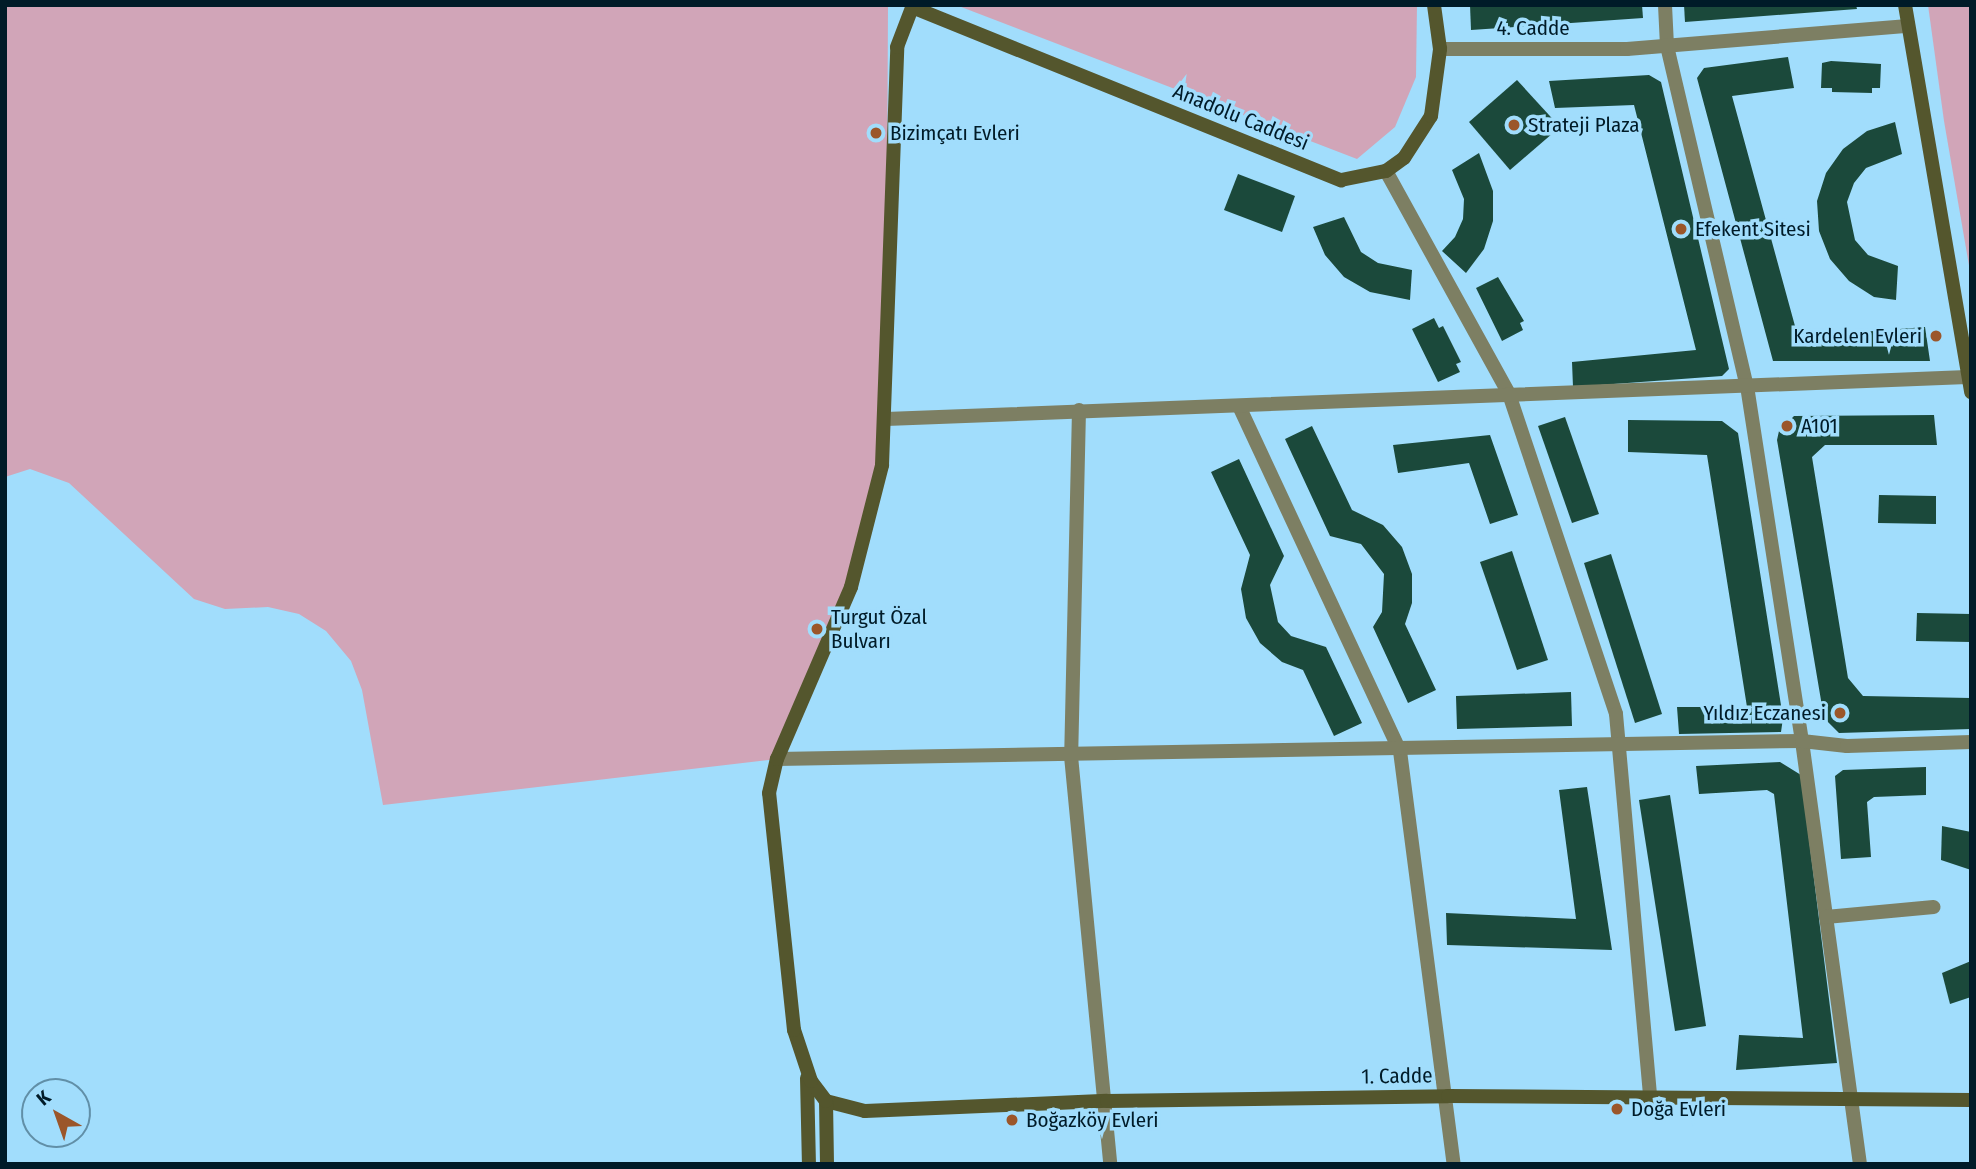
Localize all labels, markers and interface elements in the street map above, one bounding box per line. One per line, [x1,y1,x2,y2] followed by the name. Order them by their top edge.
[1496,15,1570,41] street label: 4. Cadde
[1169,78,1313,156] street label: Anadolu Caddesi
[1528,112,1640,138] place label: Strateji Plaza
[1506,117,1522,133] marker: Strateji Plaza
[890,120,1020,146] place label: Bizimçatı Evleri
[868,125,884,141] marker: Bizimçatı Evleri
[1695,216,1811,242] place label: Efekent Sitesi
[1673,221,1689,237] marker: Efekent Sitesi
[1793,323,1922,349] place label: Kardelen Evleri
[1928,328,1944,344] marker: Kardelen Evleri
[1801,413,1838,439] place label: A101
[1779,418,1795,434] marker: A101
[831,604,927,654] place label: Turgut Özal Bulvarı
[809,621,825,637] marker: Turgut Özal Bulvarı
[1704,700,1826,726] place label: Yıldız Eczanesi
[1832,705,1848,721] marker: Yıldız Eczanesi
[1361,1063,1433,1089] street label: 1. Cadde
[21,1078,91,1148] north arrow
[32,1086,55,1110] text: K
[1631,1096,1726,1122] place label: Doğa Evleri
[1609,1101,1625,1117] marker: Doğa Evleri
[1026,1107,1159,1133] place label: Boğazköy Evleri
[1004,1112,1020,1128] marker: Boğazköy Evleri

